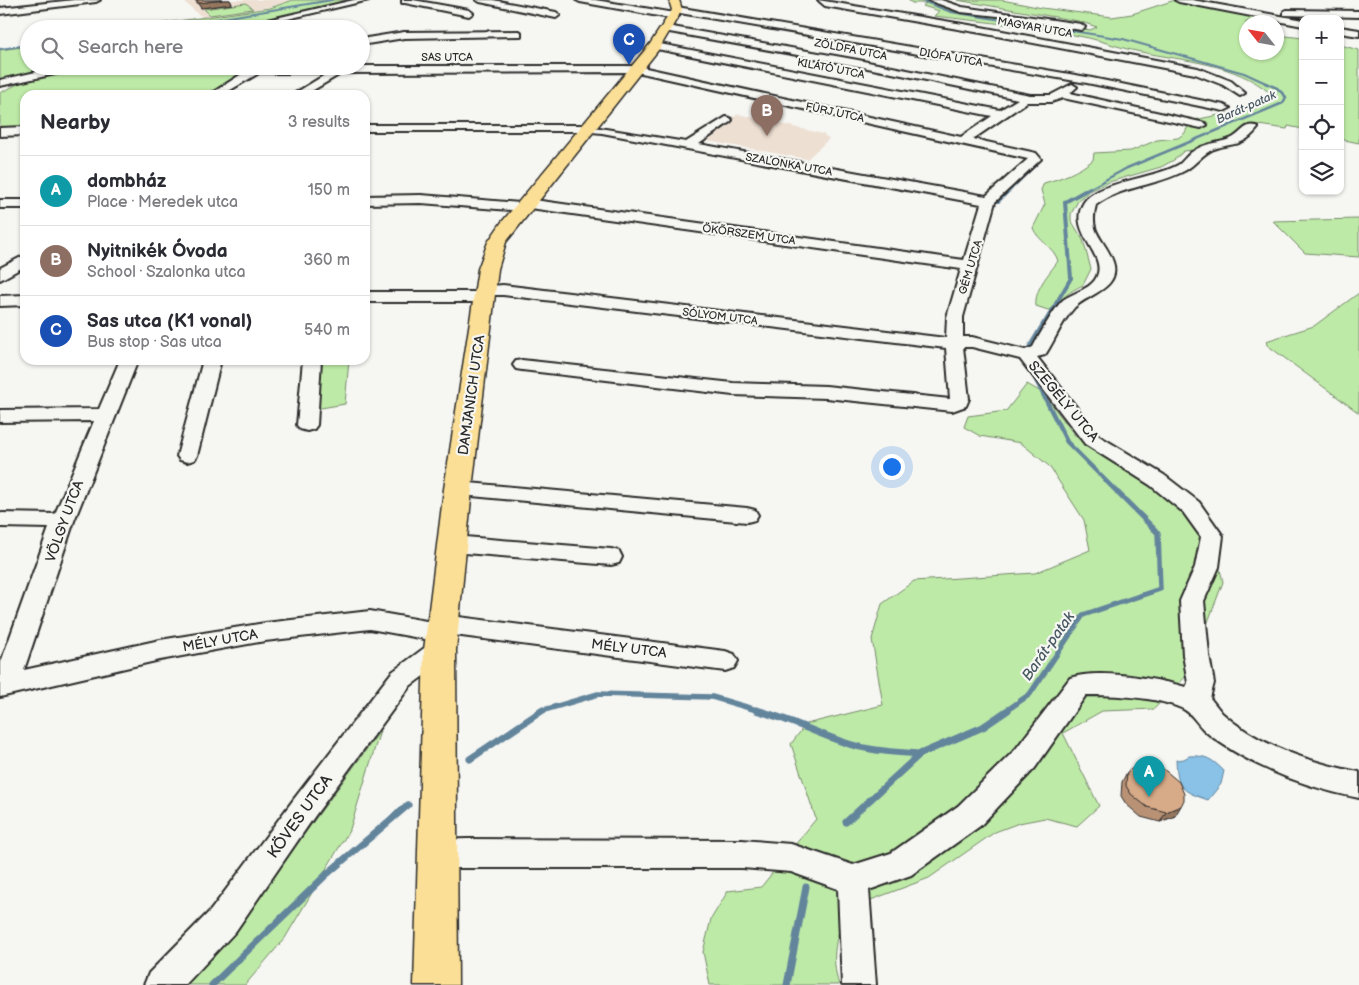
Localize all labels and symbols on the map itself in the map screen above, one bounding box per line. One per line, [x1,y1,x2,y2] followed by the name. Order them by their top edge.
[997,15,1074,41] street label: MAGYAR UTCA
[1239,15,1284,60] north arrow
[613,24,645,65] pin: C
[813,35,889,63] street label: ZÖLDFA UTCA
[918,45,984,70] street label: DIÓFA UTCA
[421,51,473,64] street label: SAS UTCA
[796,55,866,81] street label: KILÁTÓ UTCA
[1214,87,1279,127] water label: Barát-patak
[751,95,783,136] pin: B
[804,99,866,125] street label: FÜRJ UTCA
[744,150,834,179] street label: SZALONKA UTCA
[701,221,797,248] street label: ÖKÖRSZEM UTCA
[955,238,985,296] street label: GÉM UTCA
[682,304,759,328] street label: SÓLYOM UTCA
[455,334,488,456] street label: DAMJANICH UTCA
[1025,357,1103,446] street label: SZEGÉLY UTCA
[879,454,905,480] your location
[41,477,87,564] street label: VÖLGY UTCA
[1018,608,1079,684] water label: Barát-patak
[181,624,259,655] street label: MÉLY UTCA
[590,634,668,662] street label: MÉLY UTCA
[1133,756,1165,797] pin: A
[262,770,337,862] street label: KÖVES UTCA

